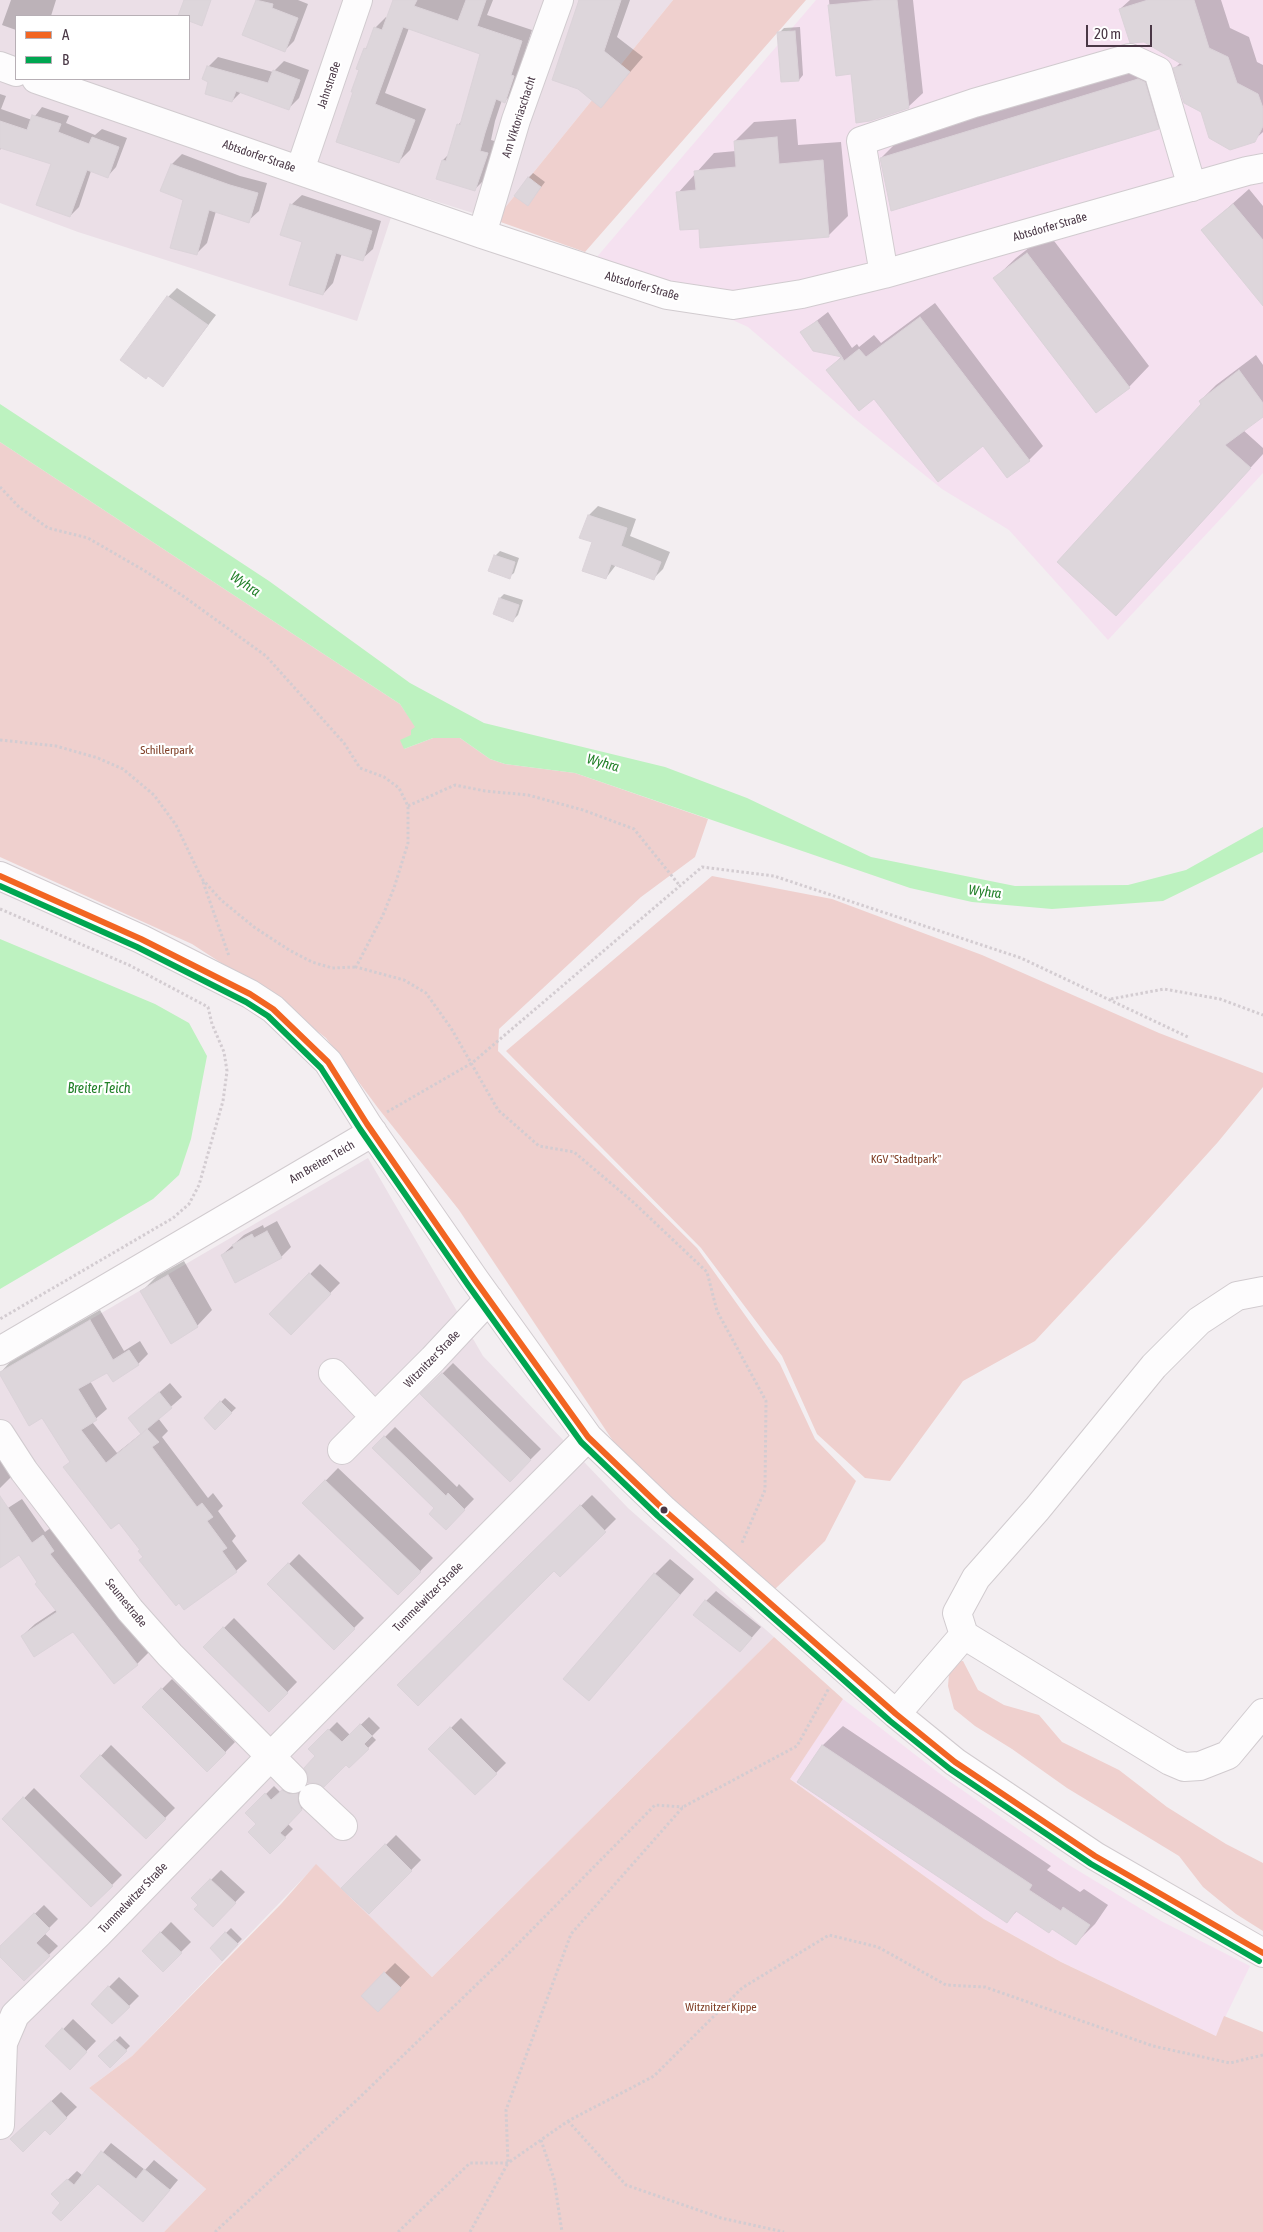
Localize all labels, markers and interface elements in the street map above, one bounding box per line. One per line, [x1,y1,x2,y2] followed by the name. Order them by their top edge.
[15,15,190,80] legend
[1088,15,1154,47] scale bar
[1094,25,1121,42] text: 20 m
[62,26,69,43] text: A
[62,51,69,68] text: B
[314,60,344,110] street label: Jahnstraße
[499,74,539,160] street label: Am Viktoriaschacht
[221,137,297,175] street label: Abtsdorfer Straße
[1011,210,1089,244] street label: Abtsdorfer Straße
[603,269,681,303] street label: Abtsdorfer Straße
[227,568,263,600] water label: Wyhra
[140,743,194,757] park label: Schillerpark
[585,750,621,776] water label: Wyhra
[968,882,1002,902] water label: Wyhra
[67,1081,131,1097] water label: Breiter Teich
[287,1138,357,1186] street label: Am Breiten Teich
[871,1152,941,1166] park label: KGV "Stadtpark"
[401,1327,463,1391] street label: Witznitzer Straße
[659,1505,669,1515] unlabelled marker
[390,1559,466,1635] street label: Tummelwitzer Straße
[102,1576,150,1630] street label: Seumestraße
[96,1860,170,1936] street label: Tummelwitzer Straße
[685,2000,757,2014] park label: Witznitzer Kippe

